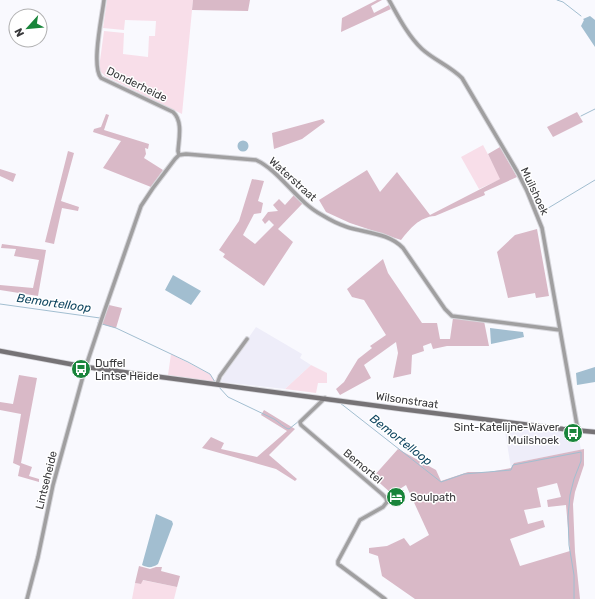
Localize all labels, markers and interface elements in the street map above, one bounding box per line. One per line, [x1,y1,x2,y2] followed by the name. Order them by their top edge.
[8,8,48,48] north arrow
[12,26,27,39] text: N
[104,64,169,105] street label: Donderheide
[266,155,320,205] street label: Waterstraat
[518,165,551,217] street label: Muilshoek
[16,291,92,315] water label: Bemortelloop
[95,357,159,383] place label: Duffel Lintse Heide
[70,358,92,380] bus stop icon: Duffel Lintse Heide
[375,390,440,411] street label: Wilsonstraat
[367,411,435,469] water label: Bemortelloop
[454,421,560,447] place label: Sint-Katelijne-Waver Muilshoek
[562,422,584,444] bus stop icon: Sint-Katelijne-Waver Muilshoek
[341,446,385,486] street label: Bemortel
[33,450,60,511] street label: Lintseheide
[385,486,407,508] hotel icon: Soulpath
[410,491,456,504] place label: Soulpath

